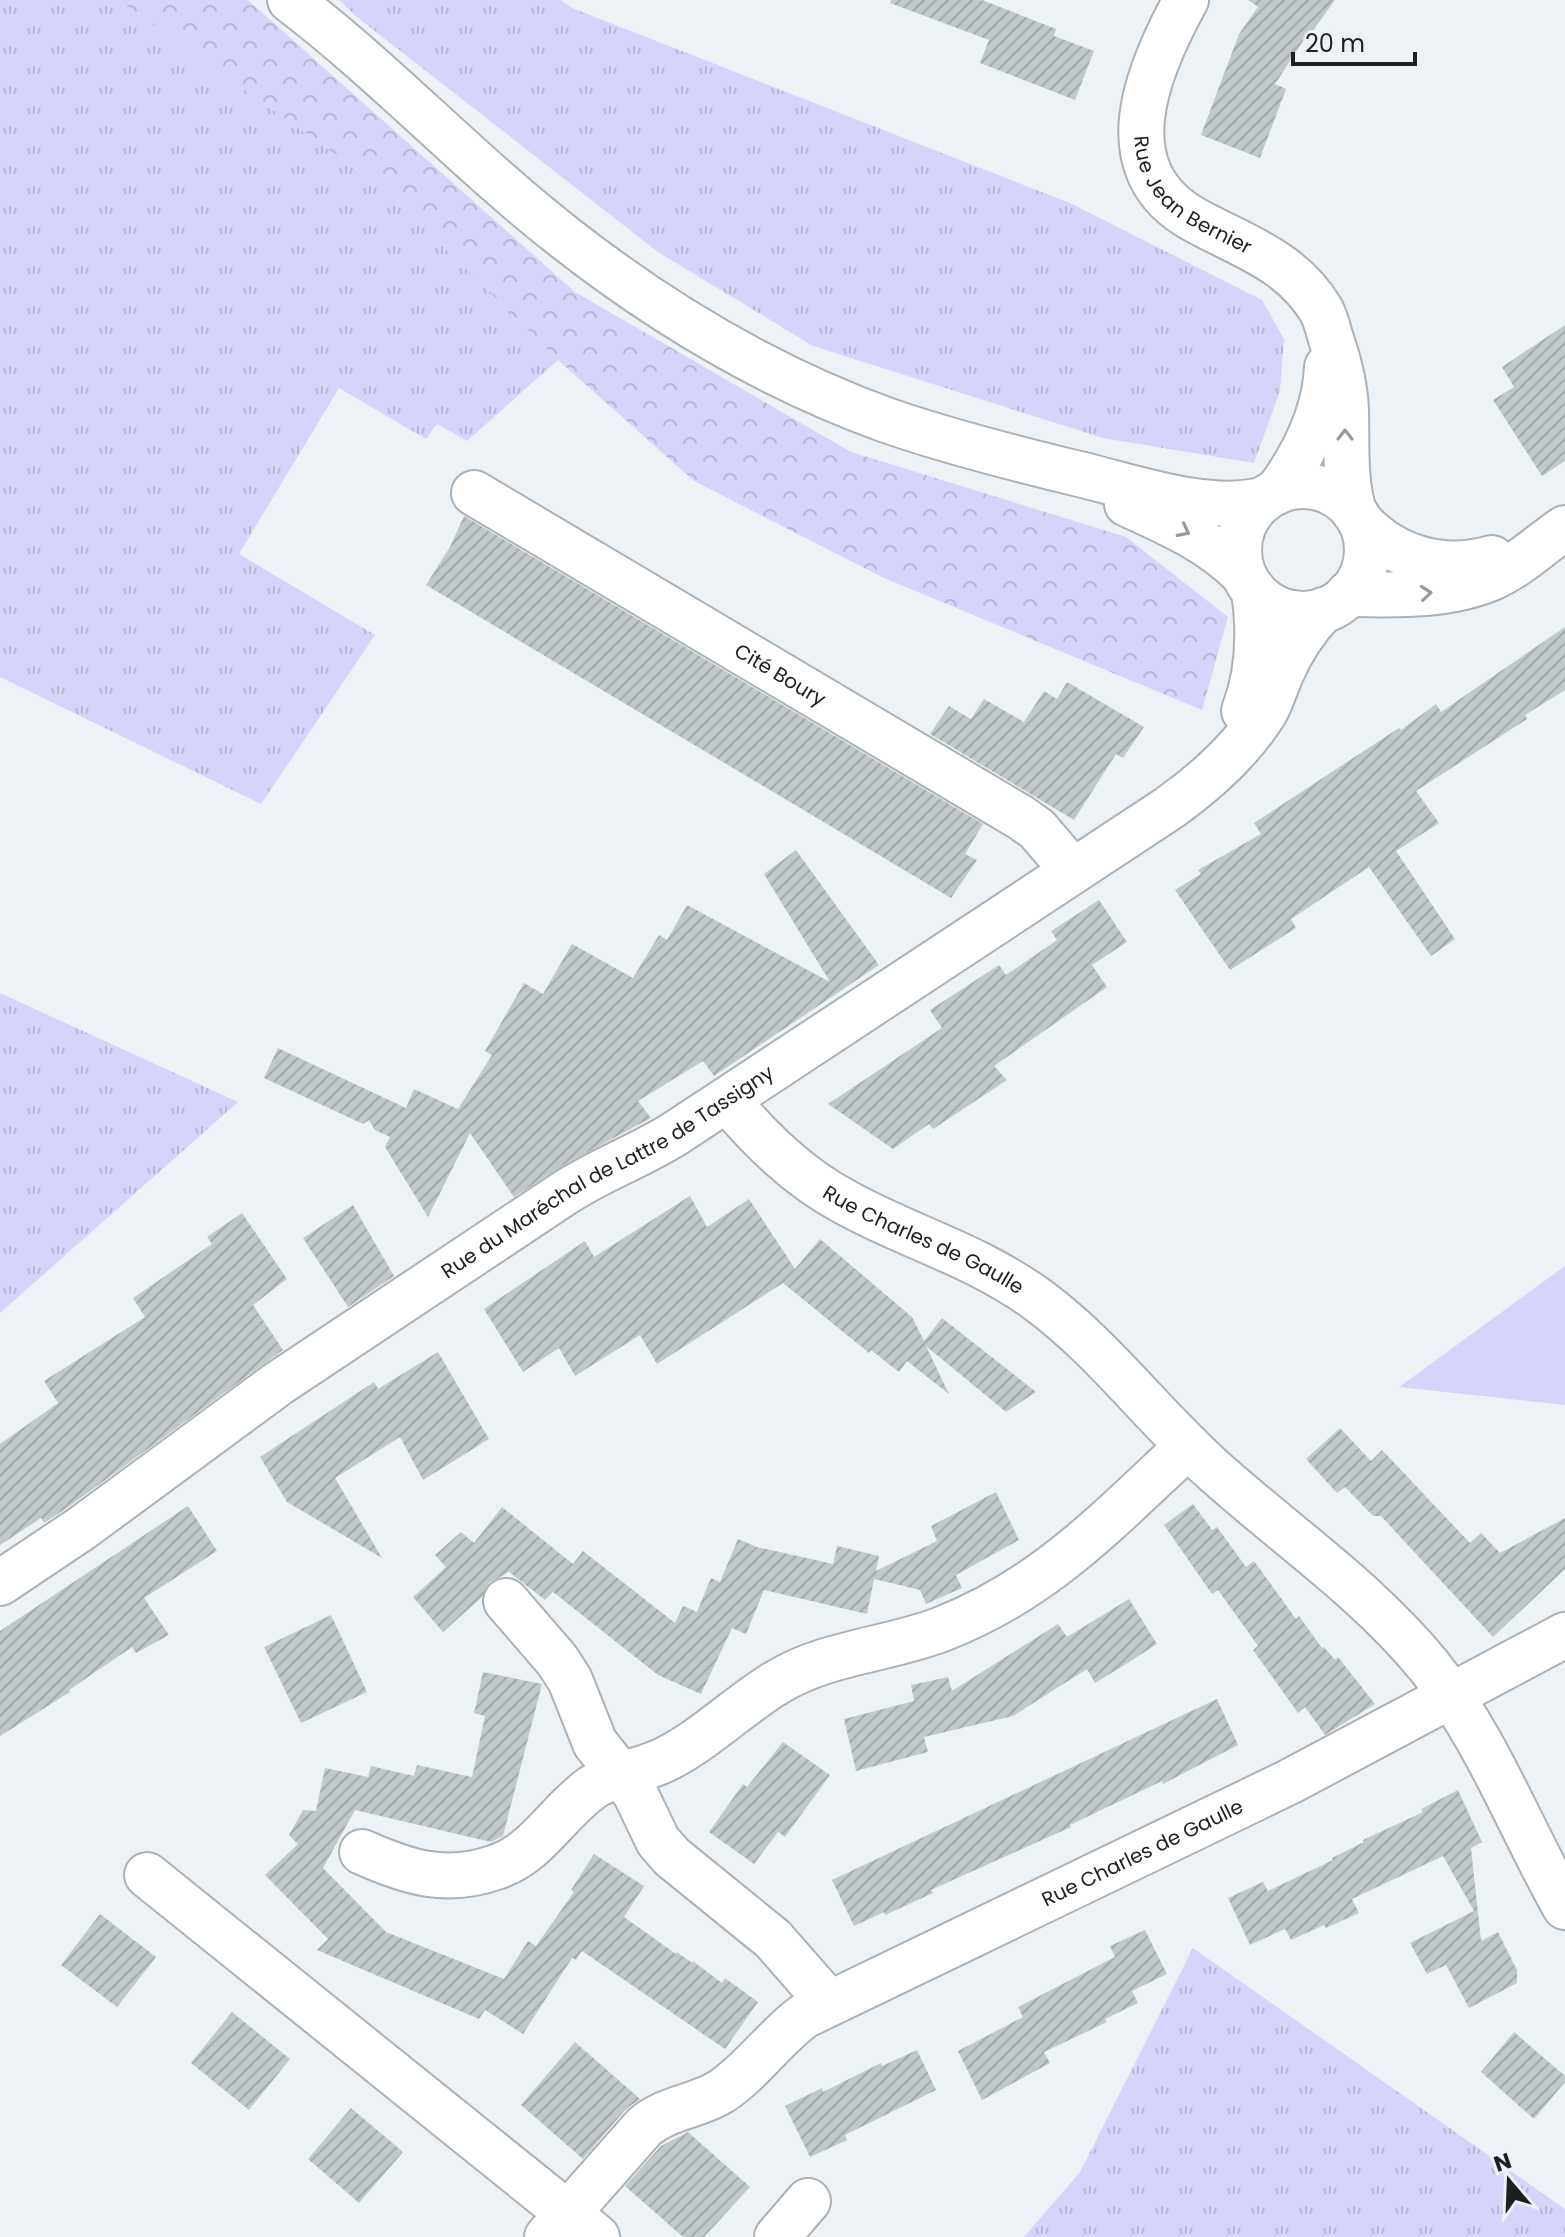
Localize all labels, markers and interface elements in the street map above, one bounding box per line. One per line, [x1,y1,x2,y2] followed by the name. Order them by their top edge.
[1293,16,1415,66] scale bar
[1305,27,1365,60] text: 20 m
[1127,135,1257,261] street label: Rue Jean Bernier
[1337,428,1354,441] one-way arrow
[1176,521,1191,537] one-way arrow
[1420,584,1433,601] one-way arrow
[729,637,831,713] street label: Cité Boury
[436,1059,779,1285] street label: Rue du Maréchal de Lattre de Tassigny
[818,1178,1029,1301] street label: Rue Charles de Gaulle
[1037,1792,1248,1913] street label: Rue Charles de Gaulle
[1469,2141,1549,2221] north arrow
[1490,2145,1516,2180] text: N

